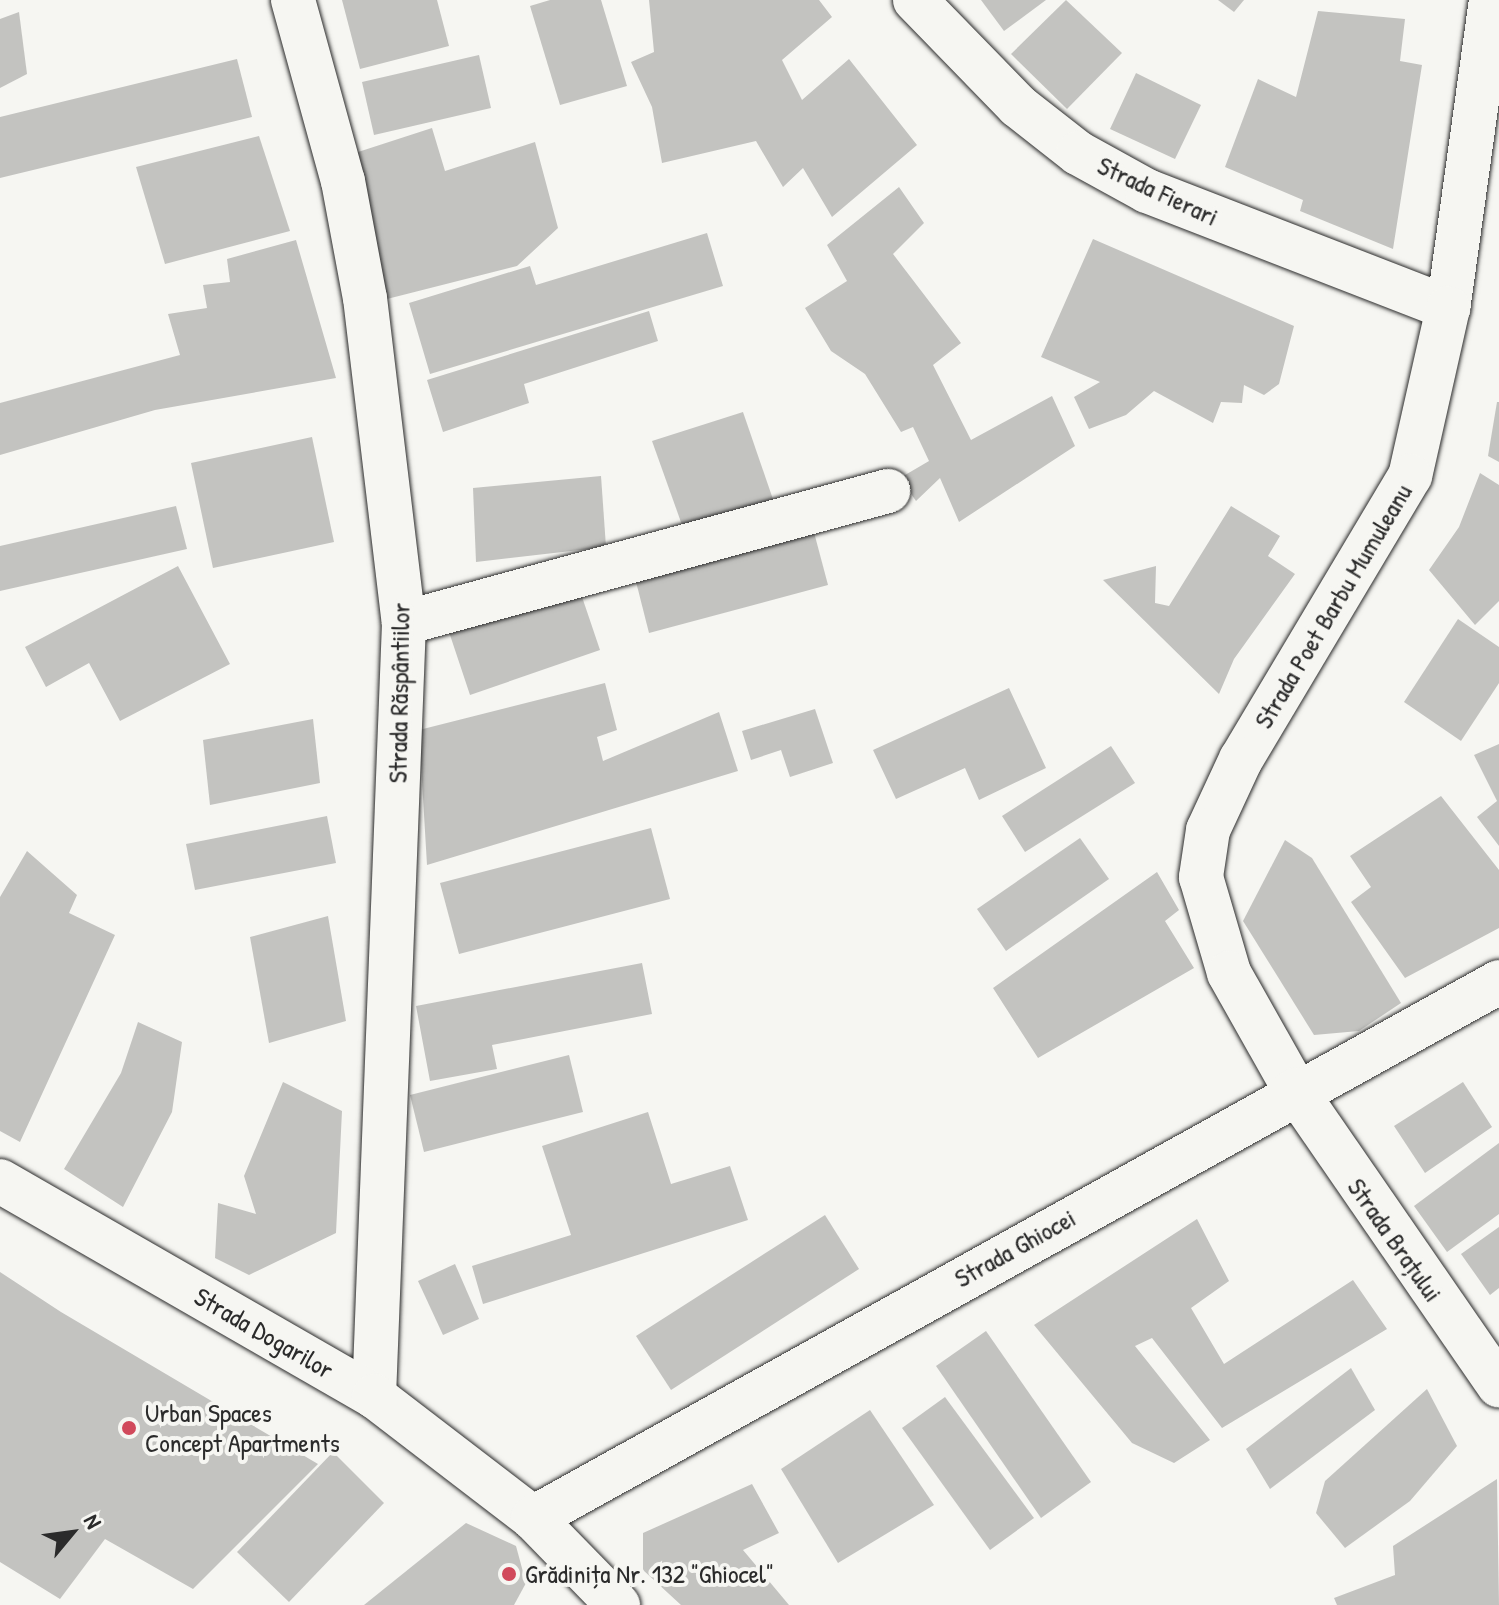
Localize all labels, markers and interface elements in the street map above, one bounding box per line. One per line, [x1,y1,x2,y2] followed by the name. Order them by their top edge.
[1093,150,1223,232] street label: Strada Fierari
[1248,478,1418,734] street label: Strada Poet Barbu Mumuleanu
[382,603,416,783] street label: Strada Răspântiilor
[1341,1172,1449,1308] street label: Strada Brațului
[949,1202,1081,1294] street label: Strada Ghiocei
[189,1281,339,1385] street label: Strada Dogarilor
[145,1397,340,1458] place label: Urban Spaces Concept Apartments
[120,1419,138,1437] marker: Urban Spaces Concept Apartments
[32,1493,112,1573] north arrow
[77,1509,109,1534] text: N
[525,1558,774,1590] place label: Grădinița Nr. 132 "Ghiocel"
[500,1565,518,1583] marker: Grădinița Nr. 132 "Ghiocel"

